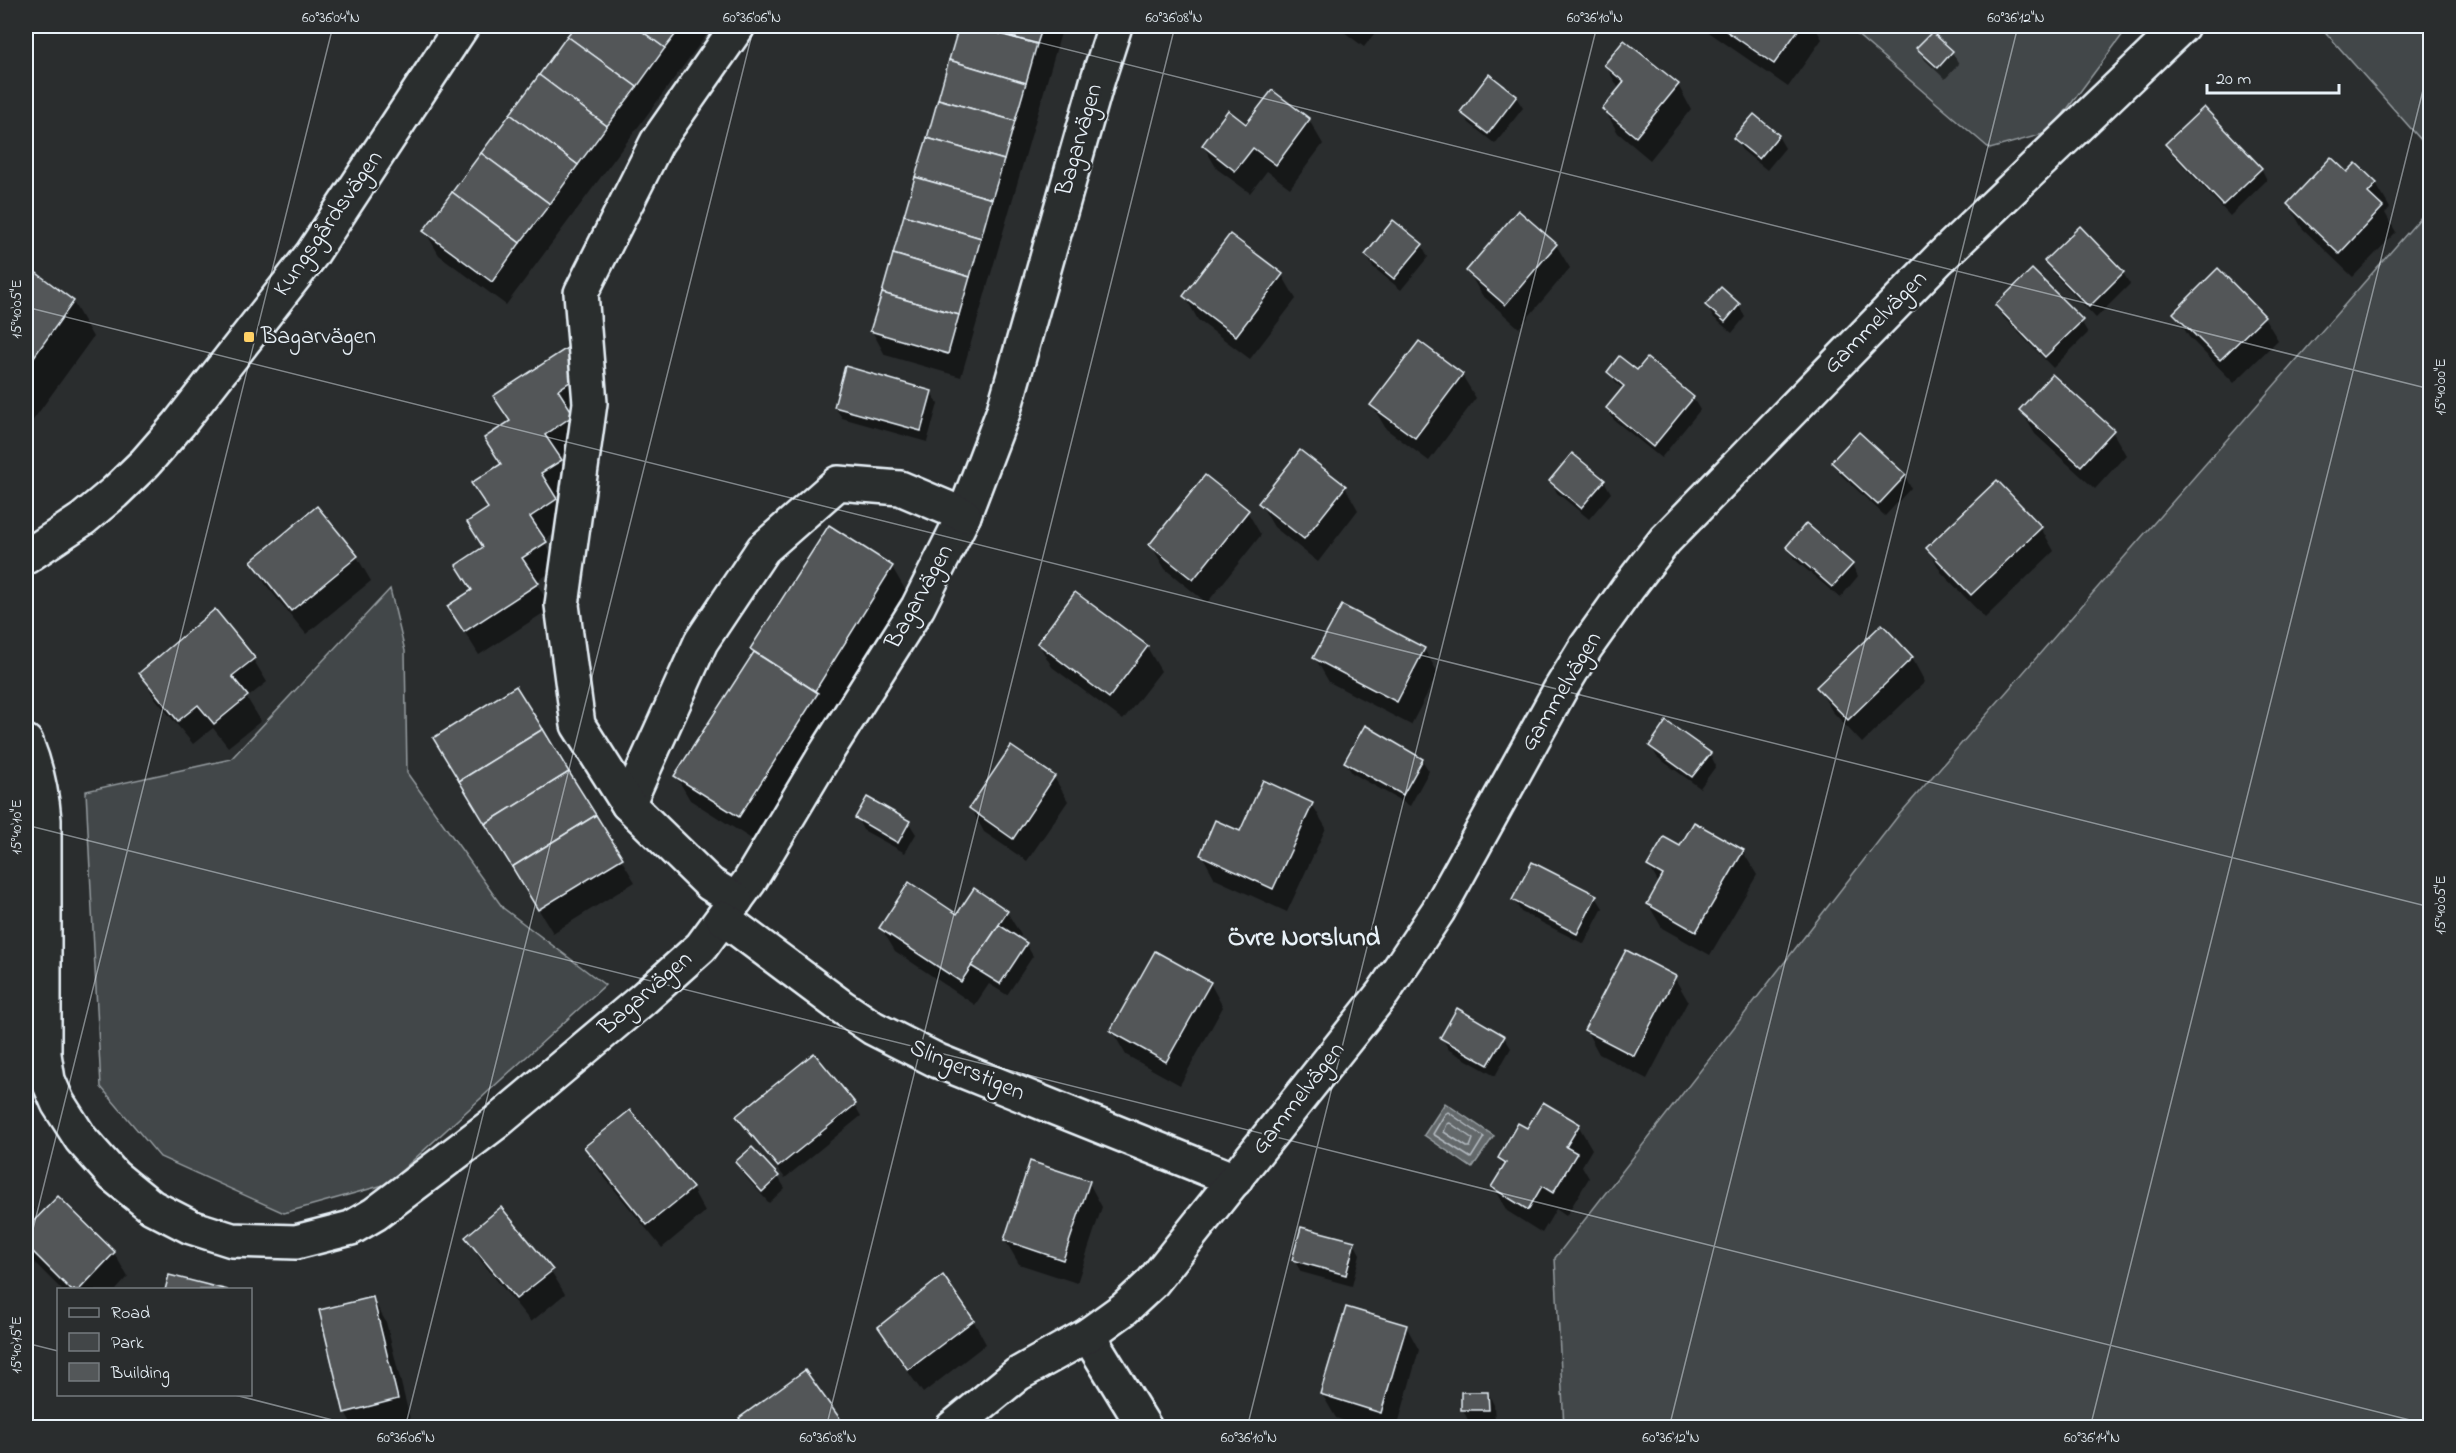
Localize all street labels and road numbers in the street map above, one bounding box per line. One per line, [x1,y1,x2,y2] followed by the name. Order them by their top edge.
[1047,80,1113,201] street label: Bagarvägen
[265,144,393,304] street label: Kungsgårdsvägen
[1816,263,1936,383] street label: Gammelvägen
[876,538,963,657] street label: Bagarvägen
[1512,625,1612,759] street label: Gammelvägen
[590,943,701,1046] street label: Bagarvägen
[904,1031,1030,1111] street label: Slingerstigen
[1244,1035,1354,1163] street label: Gammelvägen

